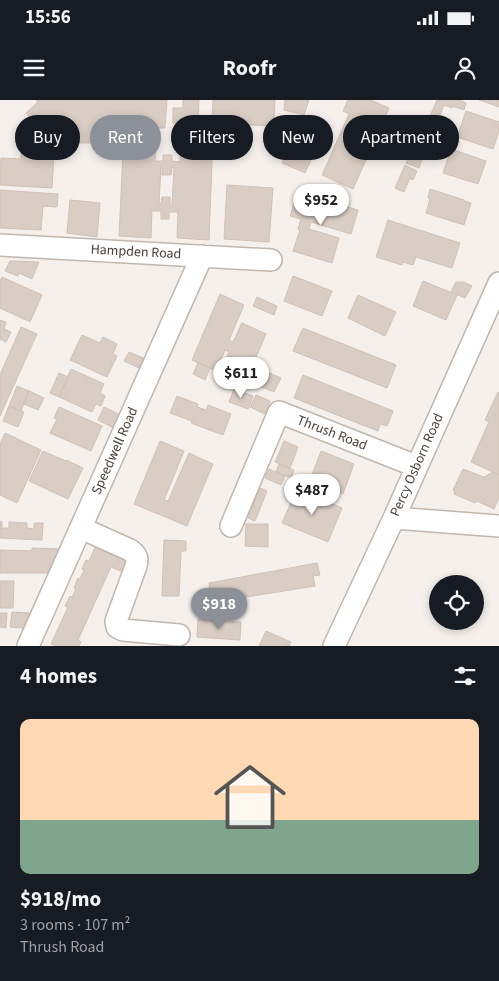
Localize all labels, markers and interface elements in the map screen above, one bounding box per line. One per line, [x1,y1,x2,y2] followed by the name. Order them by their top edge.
[25,4,71,31] text: 15:56
[223,52,276,84] text: Roofr
[20,54,48,82] icon: menu
[451,54,479,82] icon: person
[15,115,80,160] chip: Buy
[90,115,161,160] chip: Rent
[171,115,253,160] chip: Filters
[263,115,333,160] chip: New
[343,115,459,160] chip: Apartment
[291,184,351,226] pin: $952
[304,189,338,211] text: $952
[90,240,182,264] street label: Hampden Road
[211,356,271,399] pin: $611
[224,362,258,384] text: $611
[87,404,143,498] street label: Speedwell Road
[294,410,370,456] street label: Thrush Road
[385,410,449,520] street label: Percy Osborn Road
[282,474,342,516] pin: $487
[295,479,329,501] text: $487
[429,575,484,630] map controls
[429,575,484,630] button: locate
[189,588,249,630] pin: $918
[202,593,236,615] text: $918
[20,661,97,691] text: 4 homes
[451,662,479,690] icon: filters
[205,752,295,842] icon: home
[20,884,101,914] text: $918/mo
[20,914,130,936] text: 3 rooms · 107 m²
[20,936,104,958] text: Thrush Road

